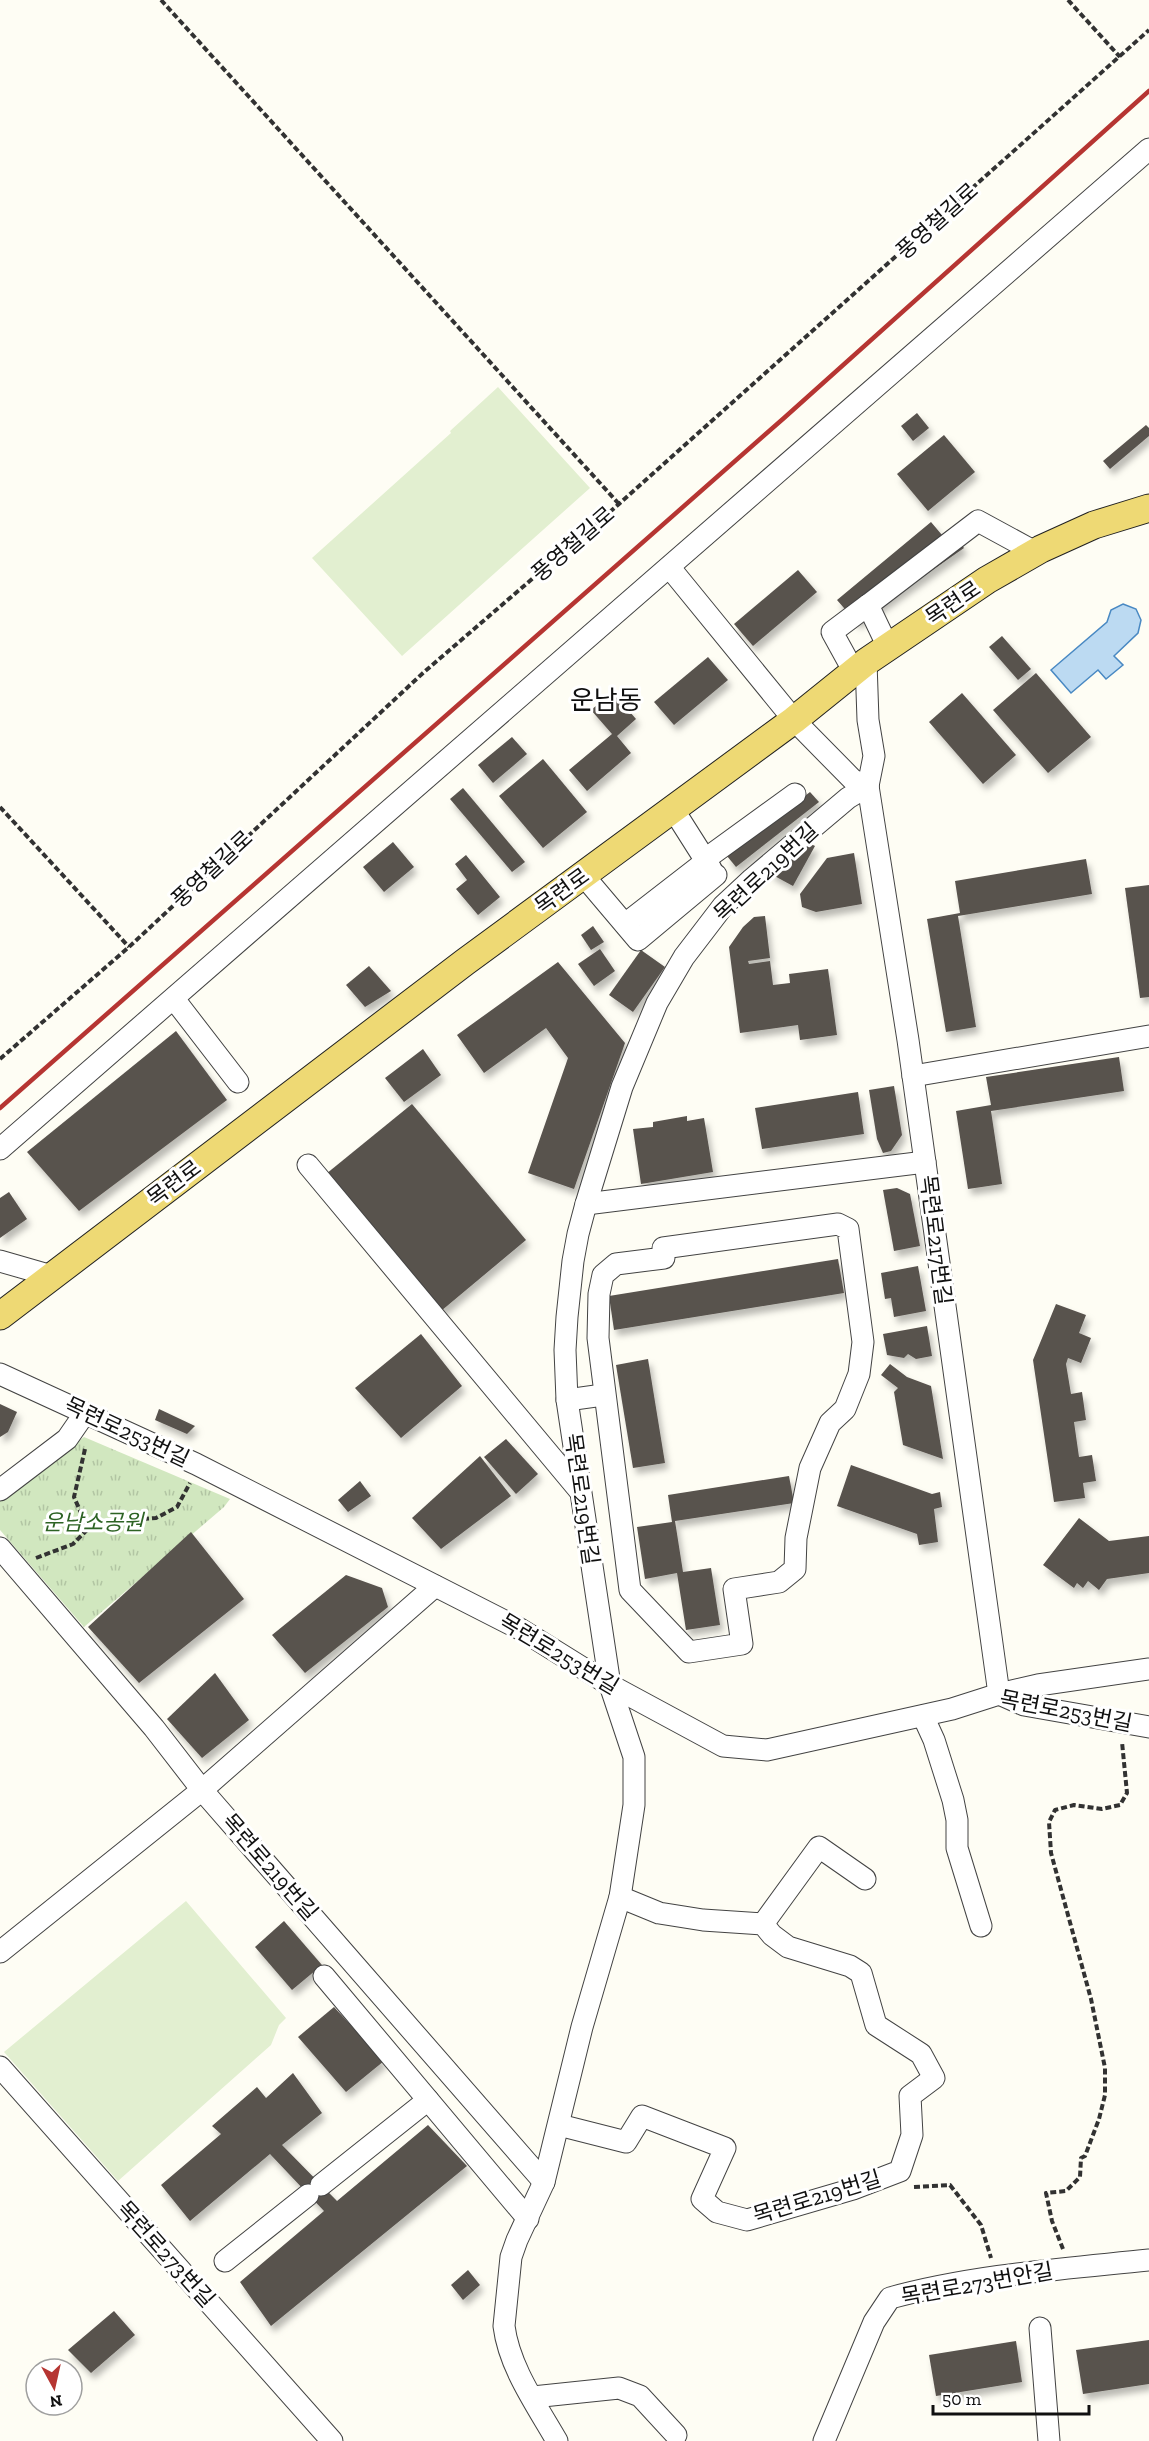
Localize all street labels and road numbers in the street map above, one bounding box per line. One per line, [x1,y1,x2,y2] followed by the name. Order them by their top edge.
[890,177,984,265] street label: 풍영철길로
[526,501,620,587] street label: 풍영철길로
[920,575,986,631] street label: 목련로
[708,817,824,927] street label: 목련로219번길
[166,825,258,913] street label: 풍영철길로
[529,862,595,920] street label: 목련로
[142,1154,206,1212] street label: 목련로
[915,1173,957,1307] street label: 목련로217번길
[60,1391,194,1473] street label: 목련로253번길
[559,1431,605,1567] street label: 목련로219번길
[494,1608,624,1700] street label: 목련로253번길
[997,1685,1135,1737] street label: 목련로253번길
[216,1808,324,1926] street label: 목련로219번길
[750,2165,884,2229] street label: 목련로219번길
[111,2195,221,2313] street label: 목련로273번길
[899,2257,1055,2311] street label: 목련로273번안길

